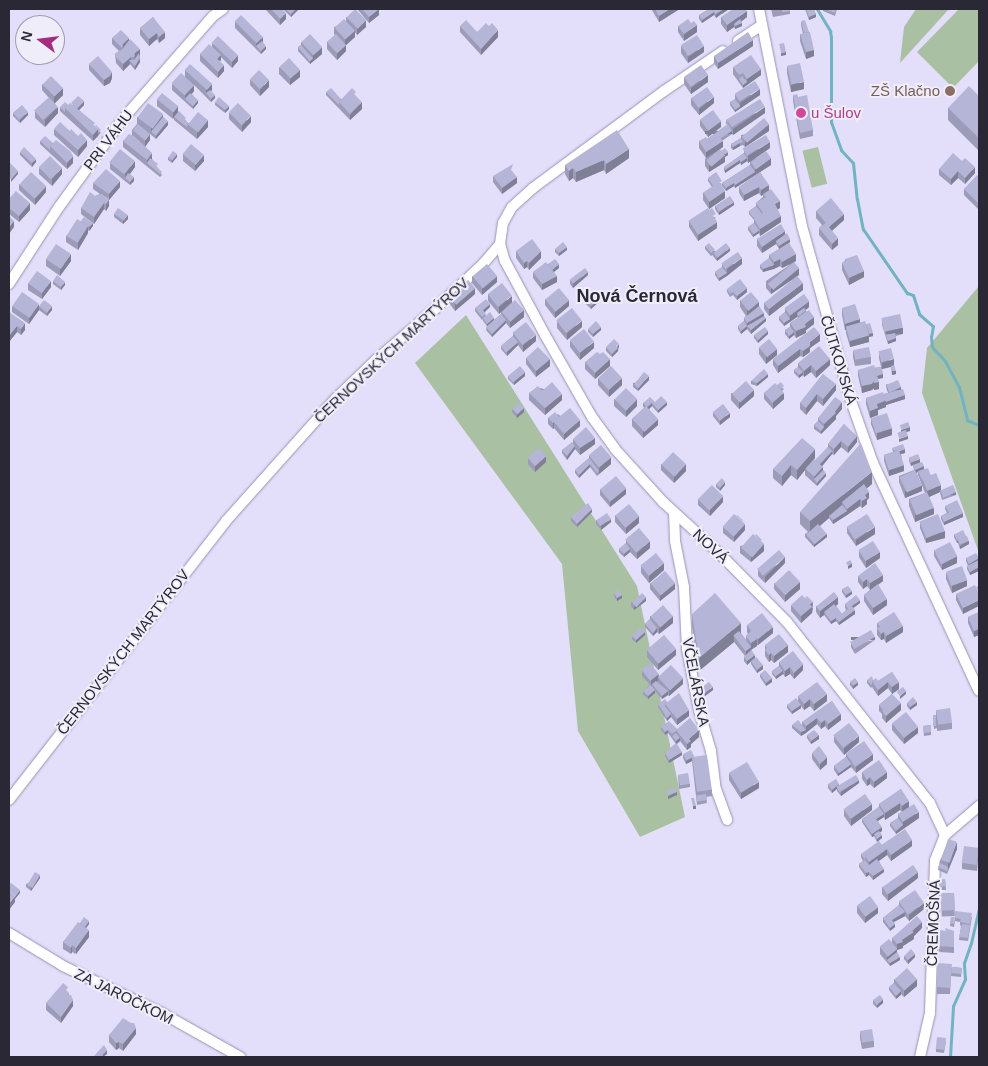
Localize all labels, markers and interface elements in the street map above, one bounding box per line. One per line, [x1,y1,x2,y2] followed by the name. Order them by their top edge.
[15,15,65,65] north arrow
[17,29,36,43] text: N
[871,82,940,100] place label: ZŠ Klačno
[944,85,956,97] marker: ZŠ Klačno
[811,104,861,122] place label: u Šulov
[79,106,137,174] street label: PRI VÁHU
[795,107,807,119] marker: u Šulov
[310,274,472,426] street label: ČERNOVSKÝCH MARTÝROV
[576,285,698,307] district label: Nová Černová
[817,313,861,407] street label: ČUTKOVSKÁ
[689,525,733,567] street label: NOVÁ
[53,566,193,738] street label: ČERNOVSKÝCH MARTÝROV
[679,636,713,728] street label: VČELÁRSKA
[922,879,944,967] street label: ČREMOŠNÁ
[71,964,177,1028] street label: ZA JAROČKOM

